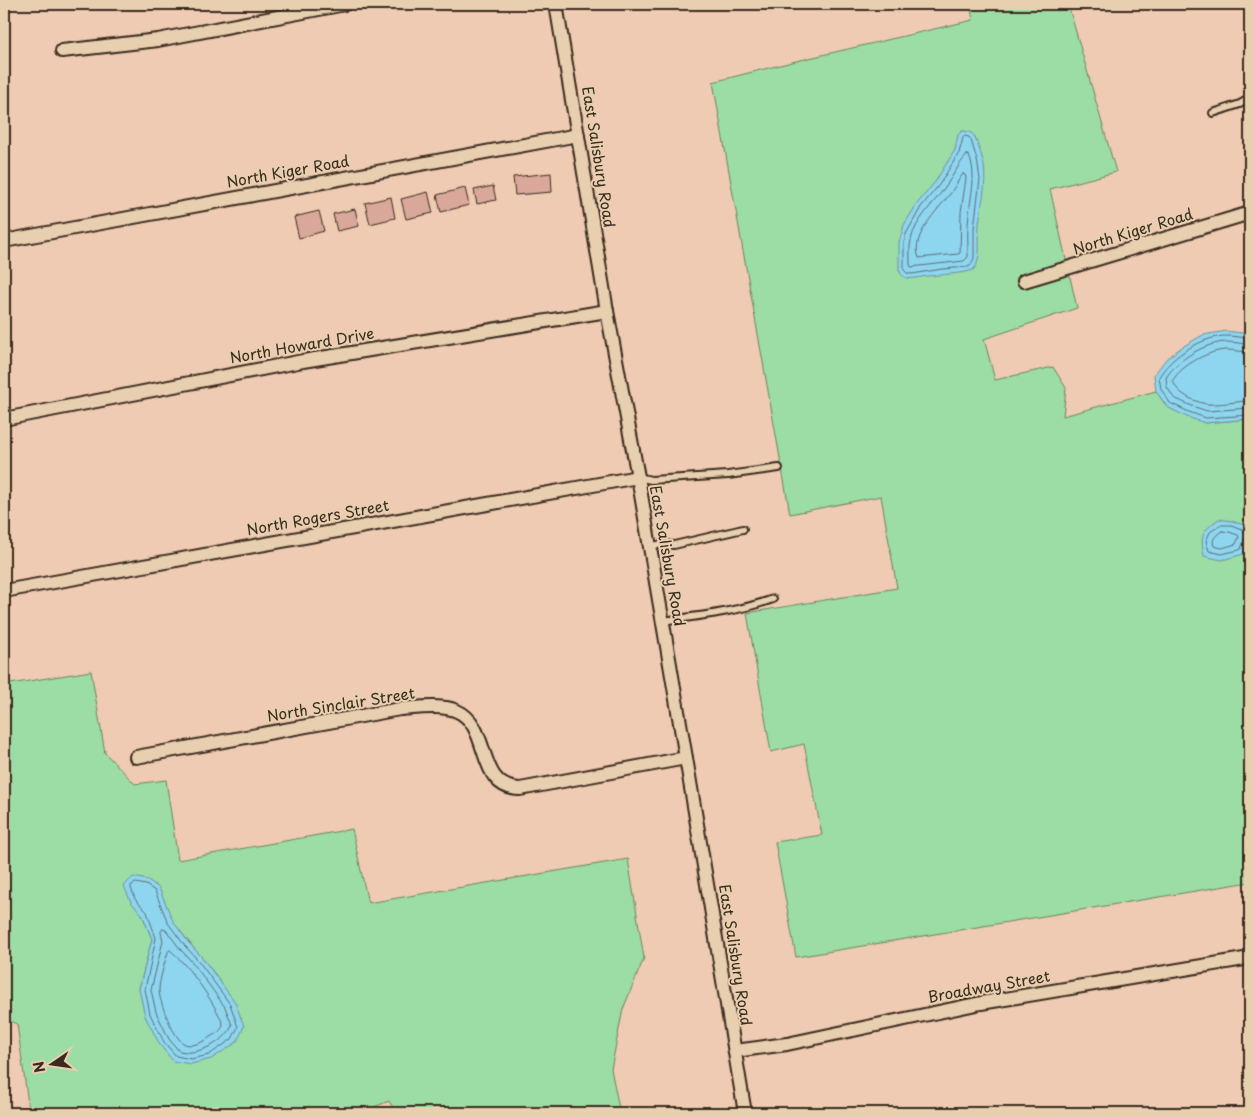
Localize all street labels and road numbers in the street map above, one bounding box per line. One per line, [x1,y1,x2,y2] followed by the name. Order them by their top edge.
[577,84,622,229] street label: East Salisbury Road
[225,148,351,193] street label: North Kiger Road
[1070,201,1196,260] street label: North Kiger Road
[228,321,376,369] street label: North Howard Drive
[645,483,692,628] street label: East Salisbury Road
[245,493,391,540] street label: North Rogers Street
[265,680,416,727] street label: North Sinclair Street
[714,882,759,1027] street label: East Salisbury Road
[926,963,1052,1008] street label: Broadway Street

